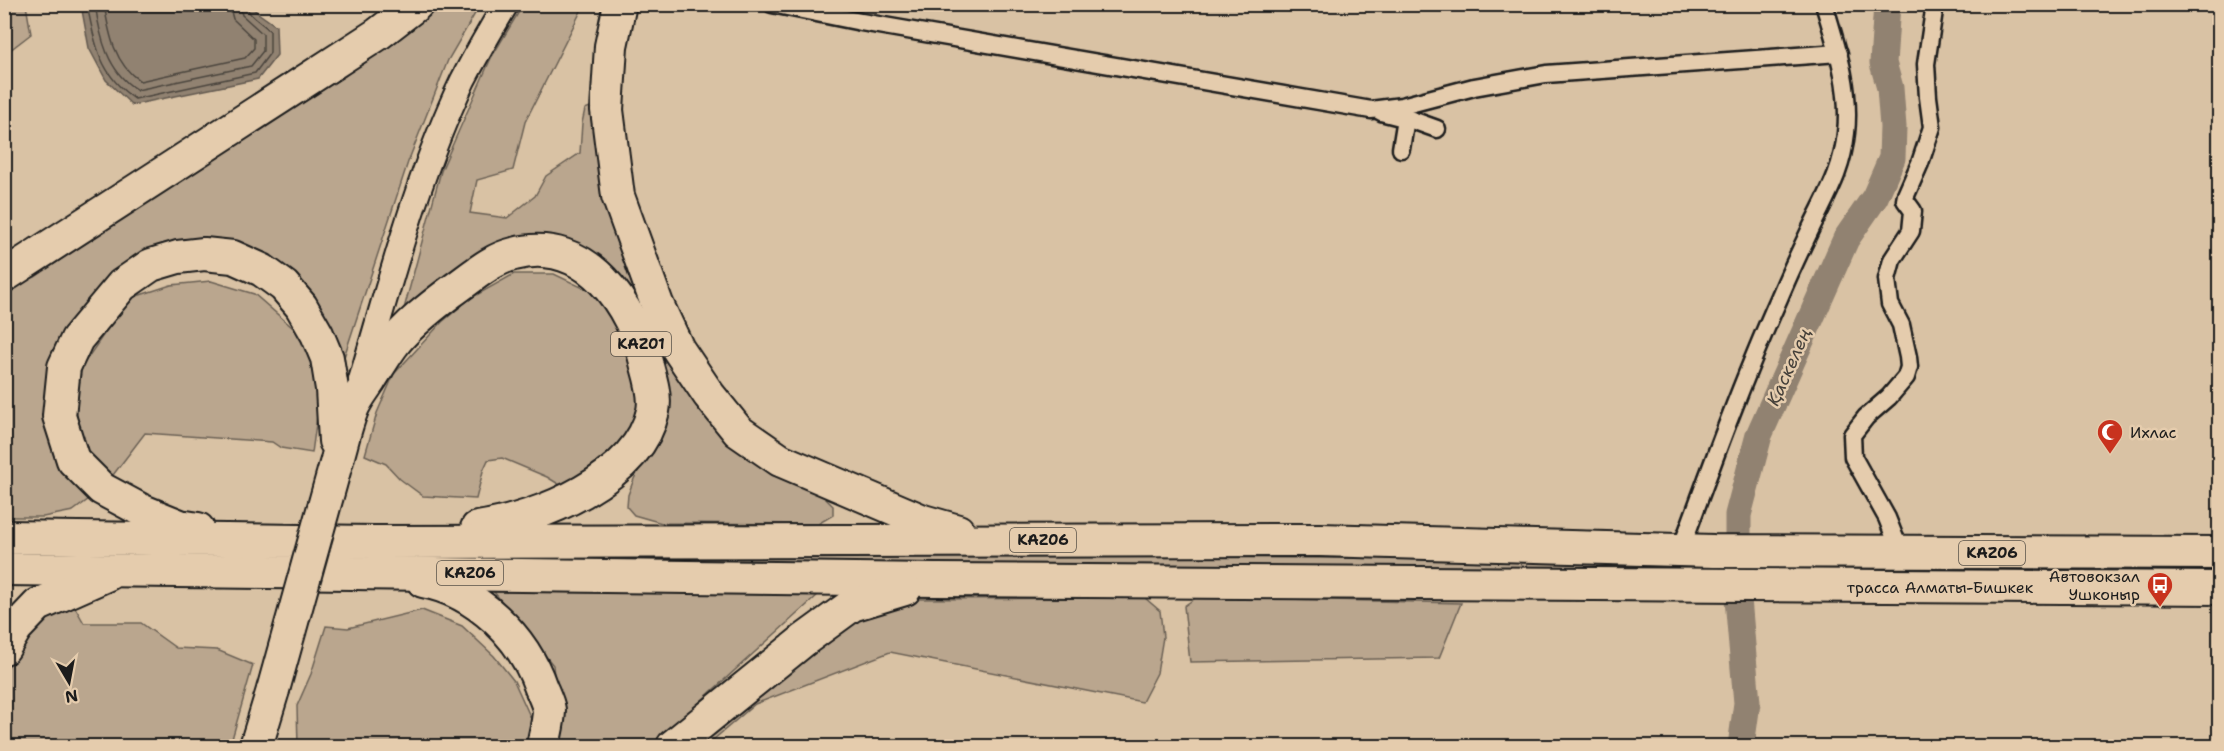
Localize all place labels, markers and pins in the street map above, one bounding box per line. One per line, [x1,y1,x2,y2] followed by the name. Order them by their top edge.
[2095,417,2125,455] mosque icon: Ихлас
[2130,422,2177,443] place label: Ихлас
[2049,566,2140,605] place label: Автовокзал Ушконыр
[2145,570,2175,608] bus stop icon: Автовокзал Ушконыр

